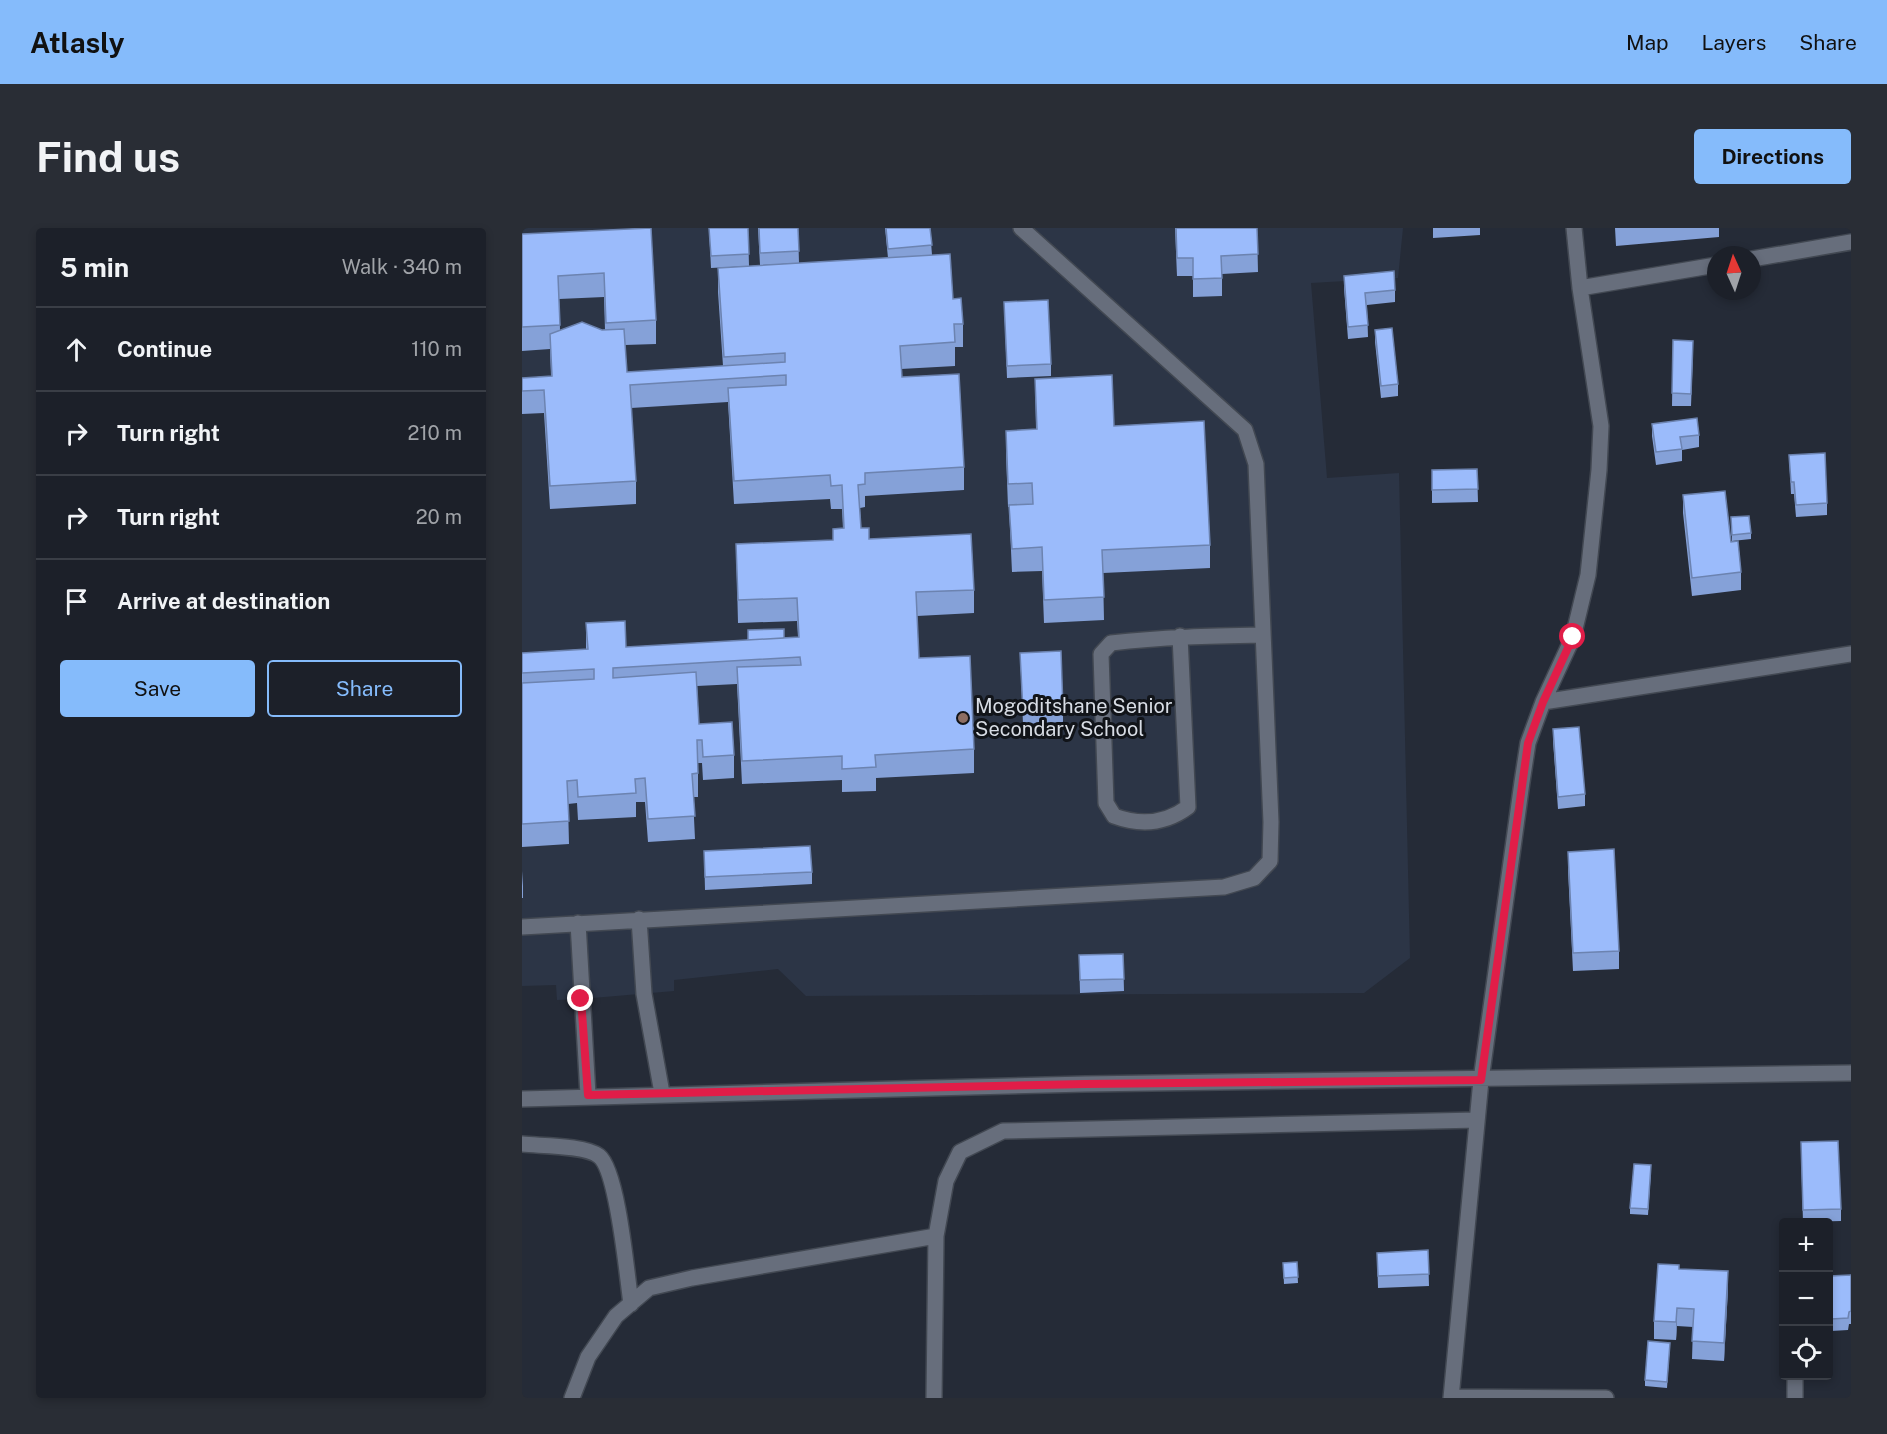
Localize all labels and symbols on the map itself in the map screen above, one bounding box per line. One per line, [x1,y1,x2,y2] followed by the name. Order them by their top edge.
[1707,246,1761,300] north arrow
[1559,623,1585,649] route start
[975,694,1173,741] place label: Mogoditshane Senior Secondary School
[956,711,970,725] marker: Mogoditshane Senior Secondary School
[567,985,593,1011] route end

